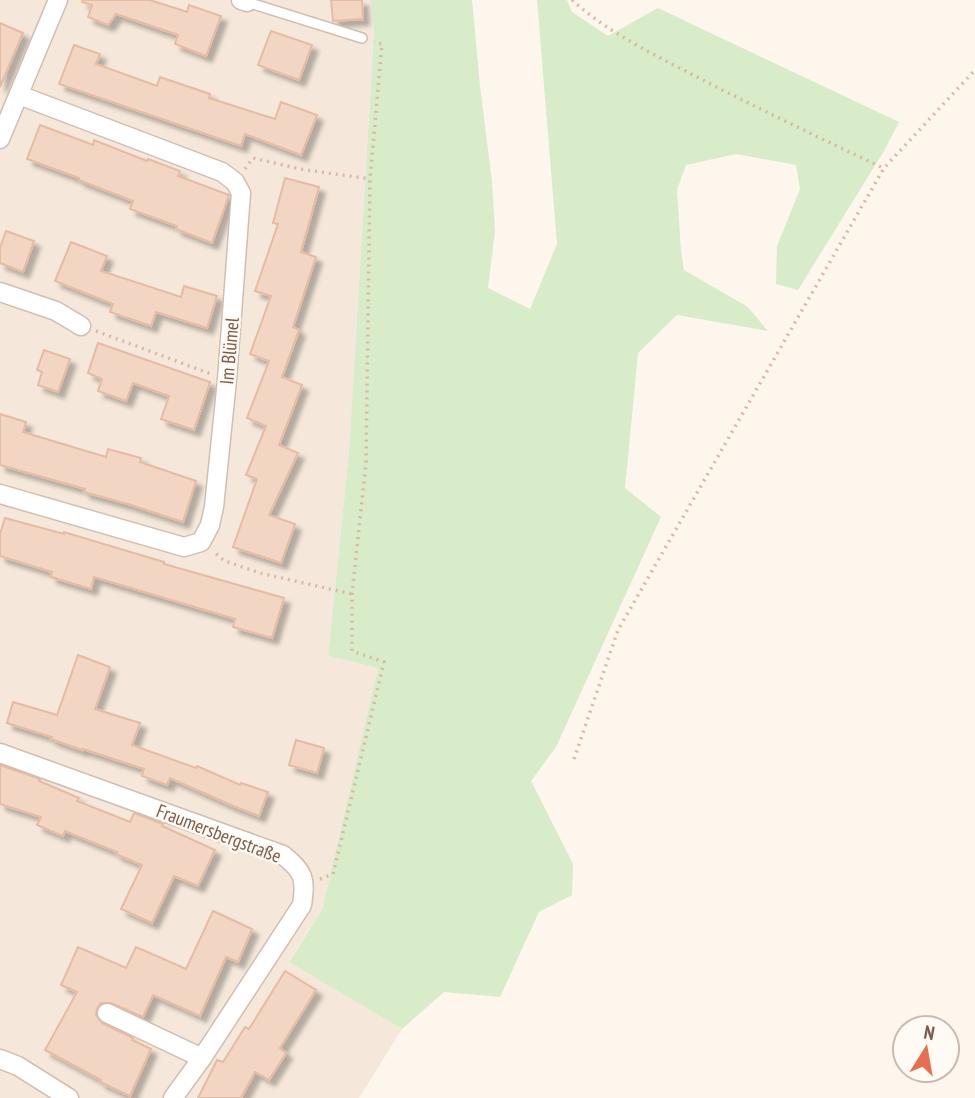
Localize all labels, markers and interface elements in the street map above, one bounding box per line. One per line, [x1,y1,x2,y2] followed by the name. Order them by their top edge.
[214,316,244,385] street label: Im Blümel
[153,798,285,868] street label: Fraumersbergstraße
[891,1014,961,1084] north arrow
[922,1020,937,1045] text: N

